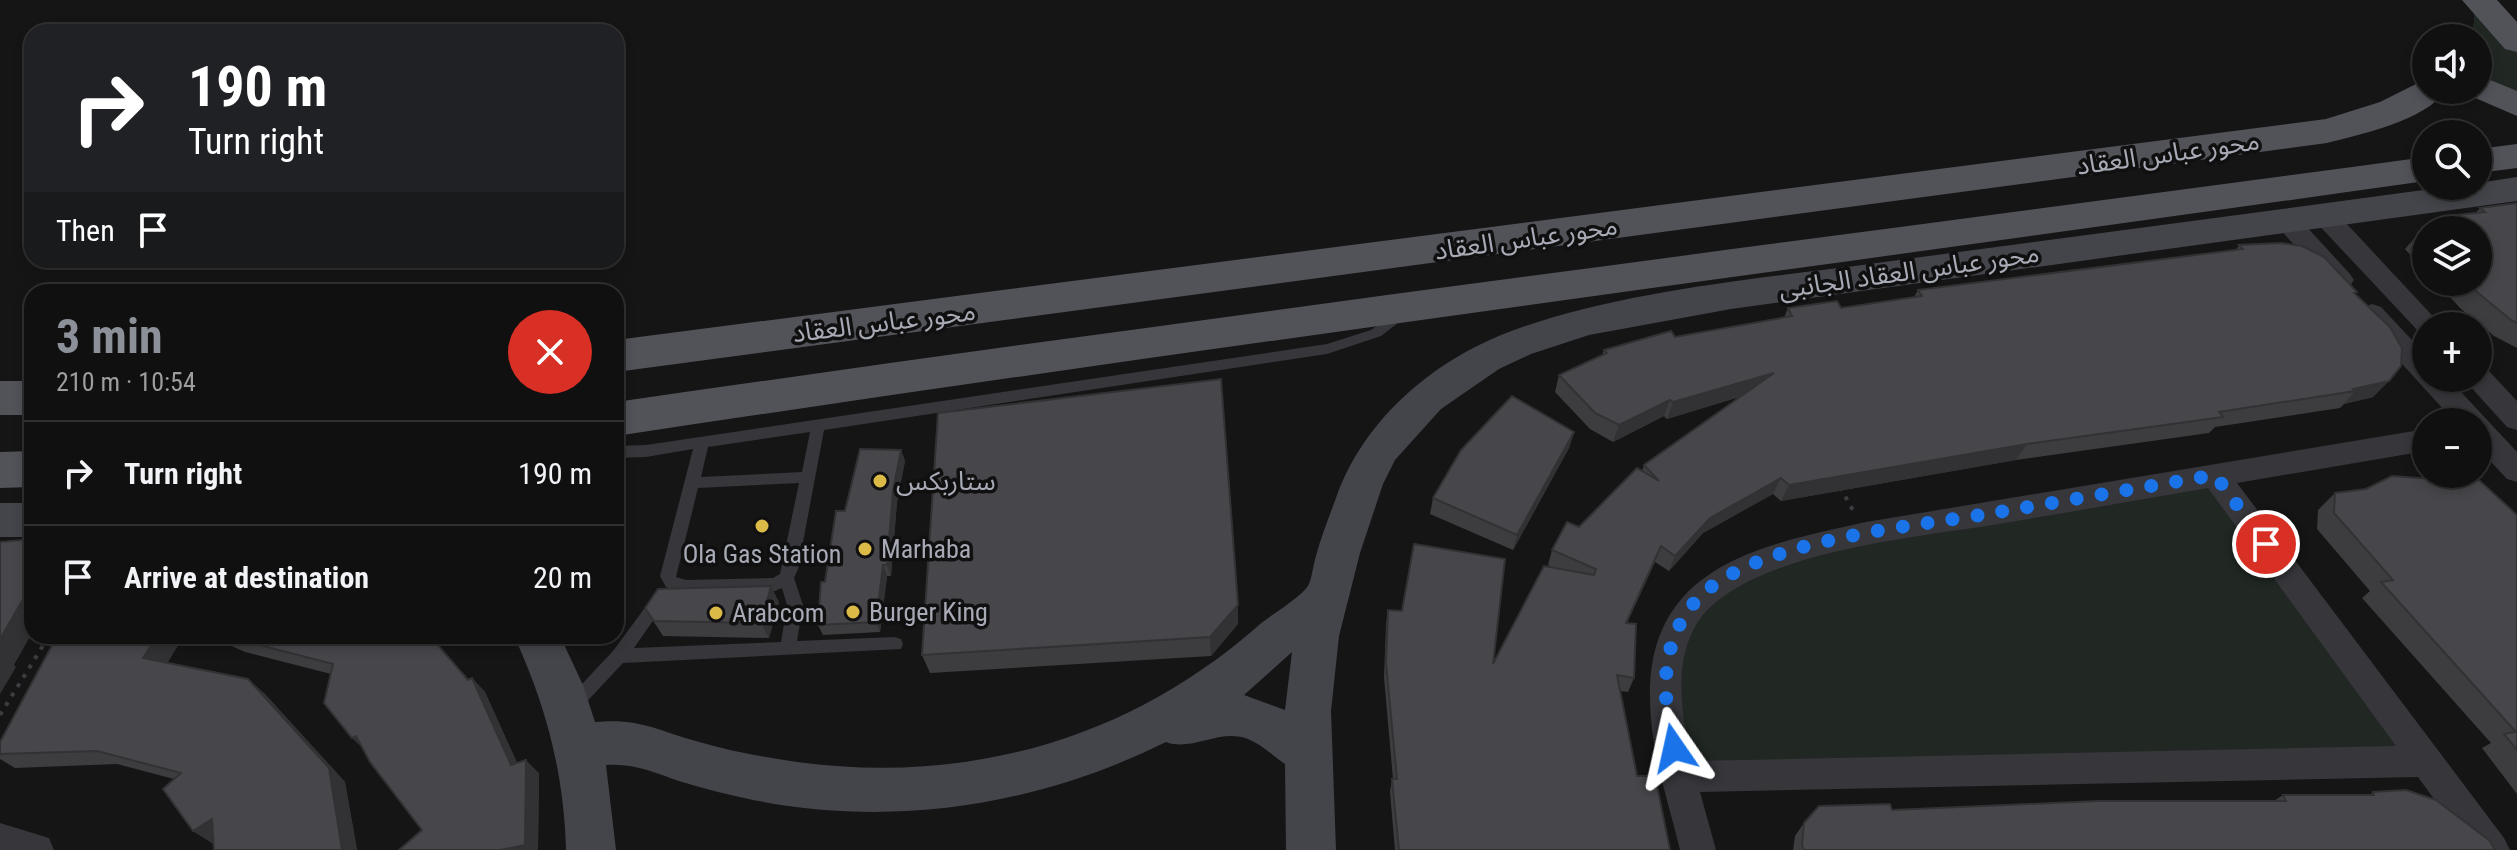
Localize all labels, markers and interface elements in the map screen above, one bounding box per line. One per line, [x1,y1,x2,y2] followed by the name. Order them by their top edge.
[2412,24,2492,488] map controls
[2412,24,2492,104] button: sound
[188,54,327,120] text: 190 m
[56,56,160,160] icon: right
[2412,120,2492,200] button: search
[188,121,324,163] text: Turn right
[2075,125,2261,181] street label: محور عباس العقاد
[131,208,175,252] icon: arrive
[1433,210,1619,266] street label: محور عباس العقاد
[56,213,115,248] text: Then
[2412,216,2492,296] button: layers
[1777,238,2041,304] street label: محور عباس العقاد الجانبى
[791,296,977,348] street label: محور عباس العقاد
[56,308,163,365] text: 3 min
[508,310,592,394] button: close
[2412,312,2492,392] button: +
[56,367,196,397] text: 210 m · 10:54
[2412,408,2492,488] button: −
[56,451,100,495] icon: right
[124,456,242,491] text: Turn right
[518,456,592,491] text: 190 m
[896,466,996,496] place label: ستاربكس
[871,472,889,490] marker: ستاربكس
[2232,510,2300,578] pin
[753,517,771,535] marker: Ola Gas Station
[2244,522,2288,566] icon: arrive
[881,534,971,564] place label: Marhaba
[683,539,841,569] place label: Ola Gas Station
[856,540,874,558] marker: Marhaba
[56,555,100,599] icon: arrive
[124,560,369,595] text: Arrive at destination
[533,560,592,595] text: 20 m
[869,597,988,627] place label: Burger King
[732,598,824,628] place label: Arabcom
[844,603,862,621] marker: Burger King
[707,604,725,622] marker: Arabcom
[1632,706,1716,790] position arrow

